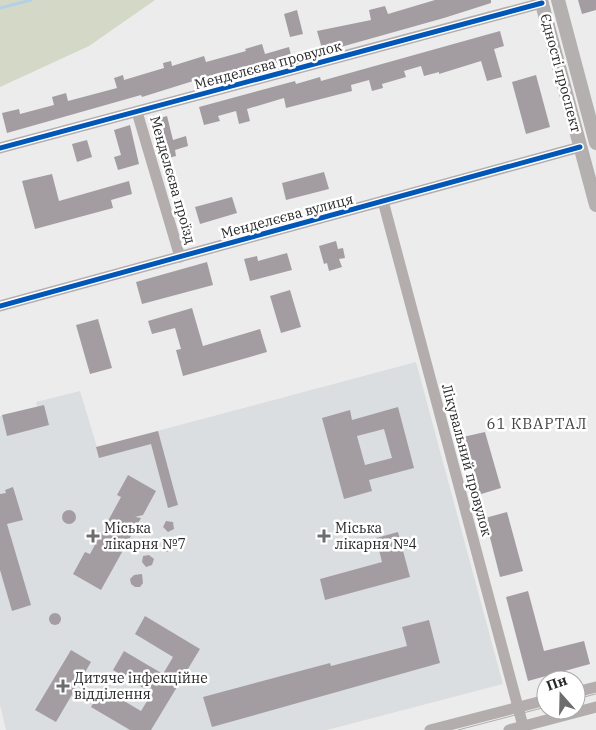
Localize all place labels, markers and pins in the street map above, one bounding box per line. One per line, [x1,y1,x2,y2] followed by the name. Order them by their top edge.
[104,519,186,553] place label: Міська лікарня №7
[335,519,417,553] place label: Міська лікарня №4
[86,529,100,543] marker: Міська лікарня №7
[317,529,331,543] marker: Міська лікарня №4
[74,669,208,703] place label: Дитяче інфекційне відділення
[56,679,70,693] marker: Дитяче інфекційне відділення

